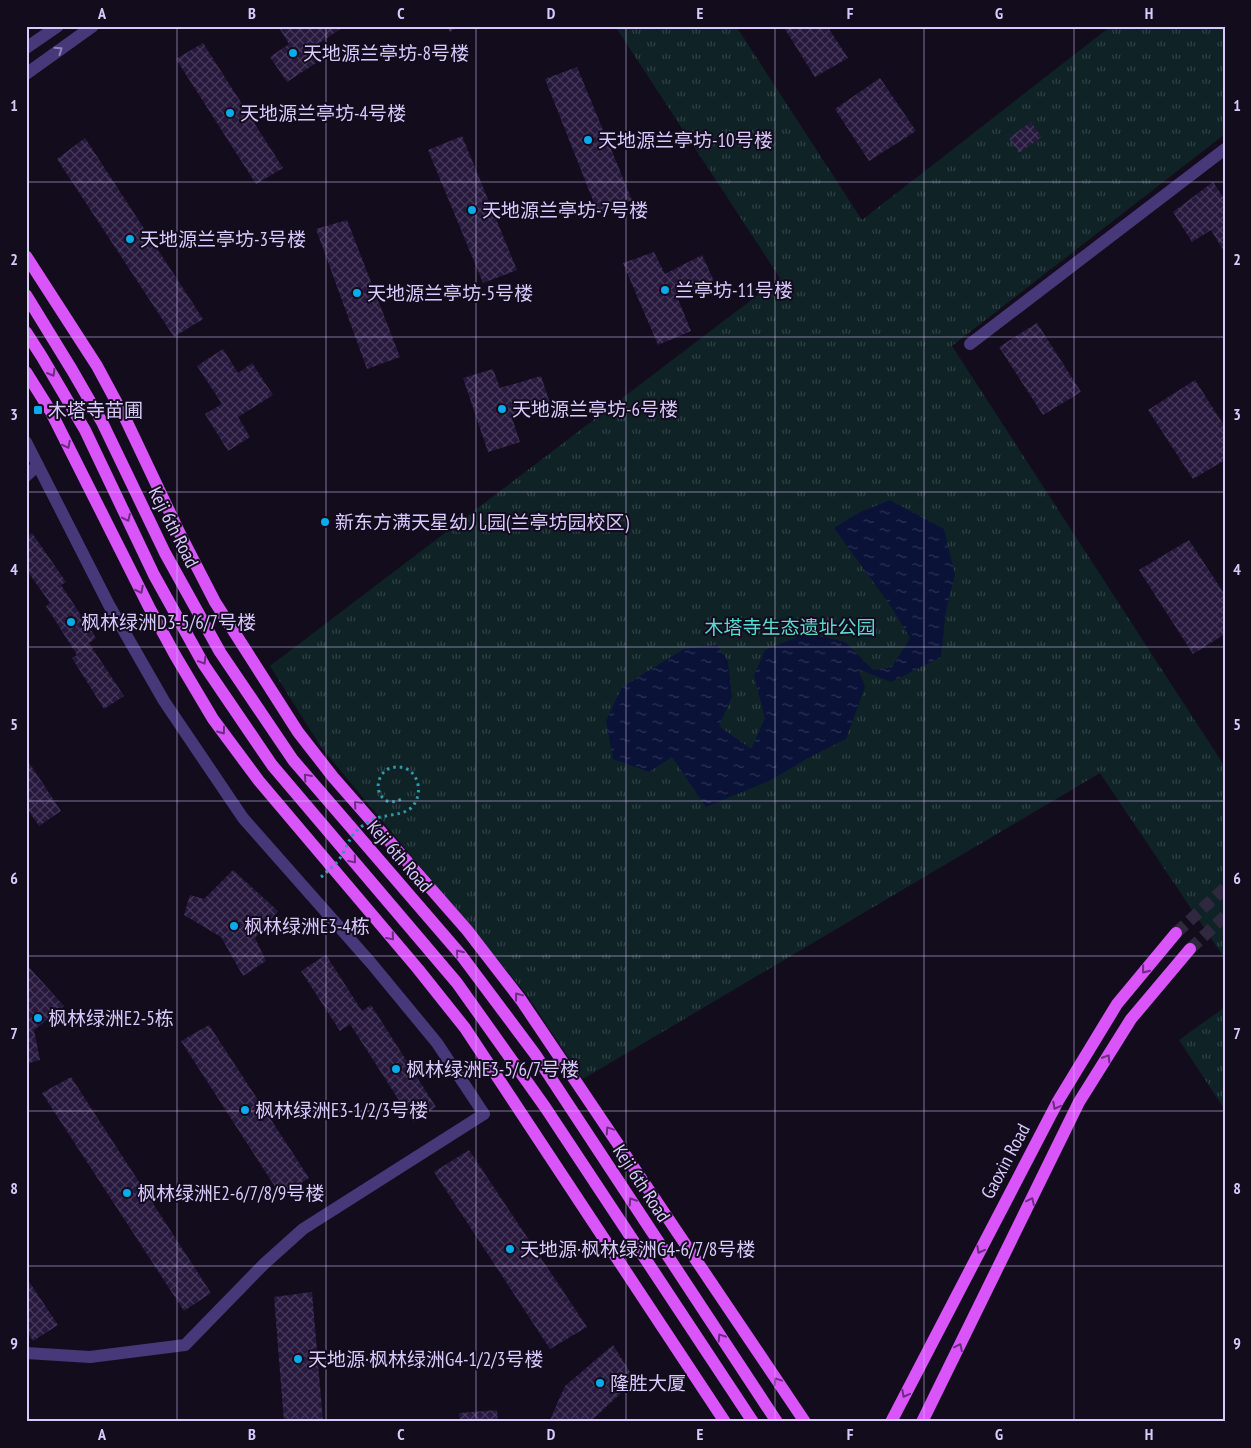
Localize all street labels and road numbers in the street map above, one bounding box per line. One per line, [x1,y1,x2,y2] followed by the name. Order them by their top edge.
[143,483,205,571] street label: Keji 6th Road
[362,815,438,897] street label: Keji 6th Road
[975,1119,1035,1203] street label: Gaoxin Road
[608,1140,676,1226] street label: Keji 6th Road

